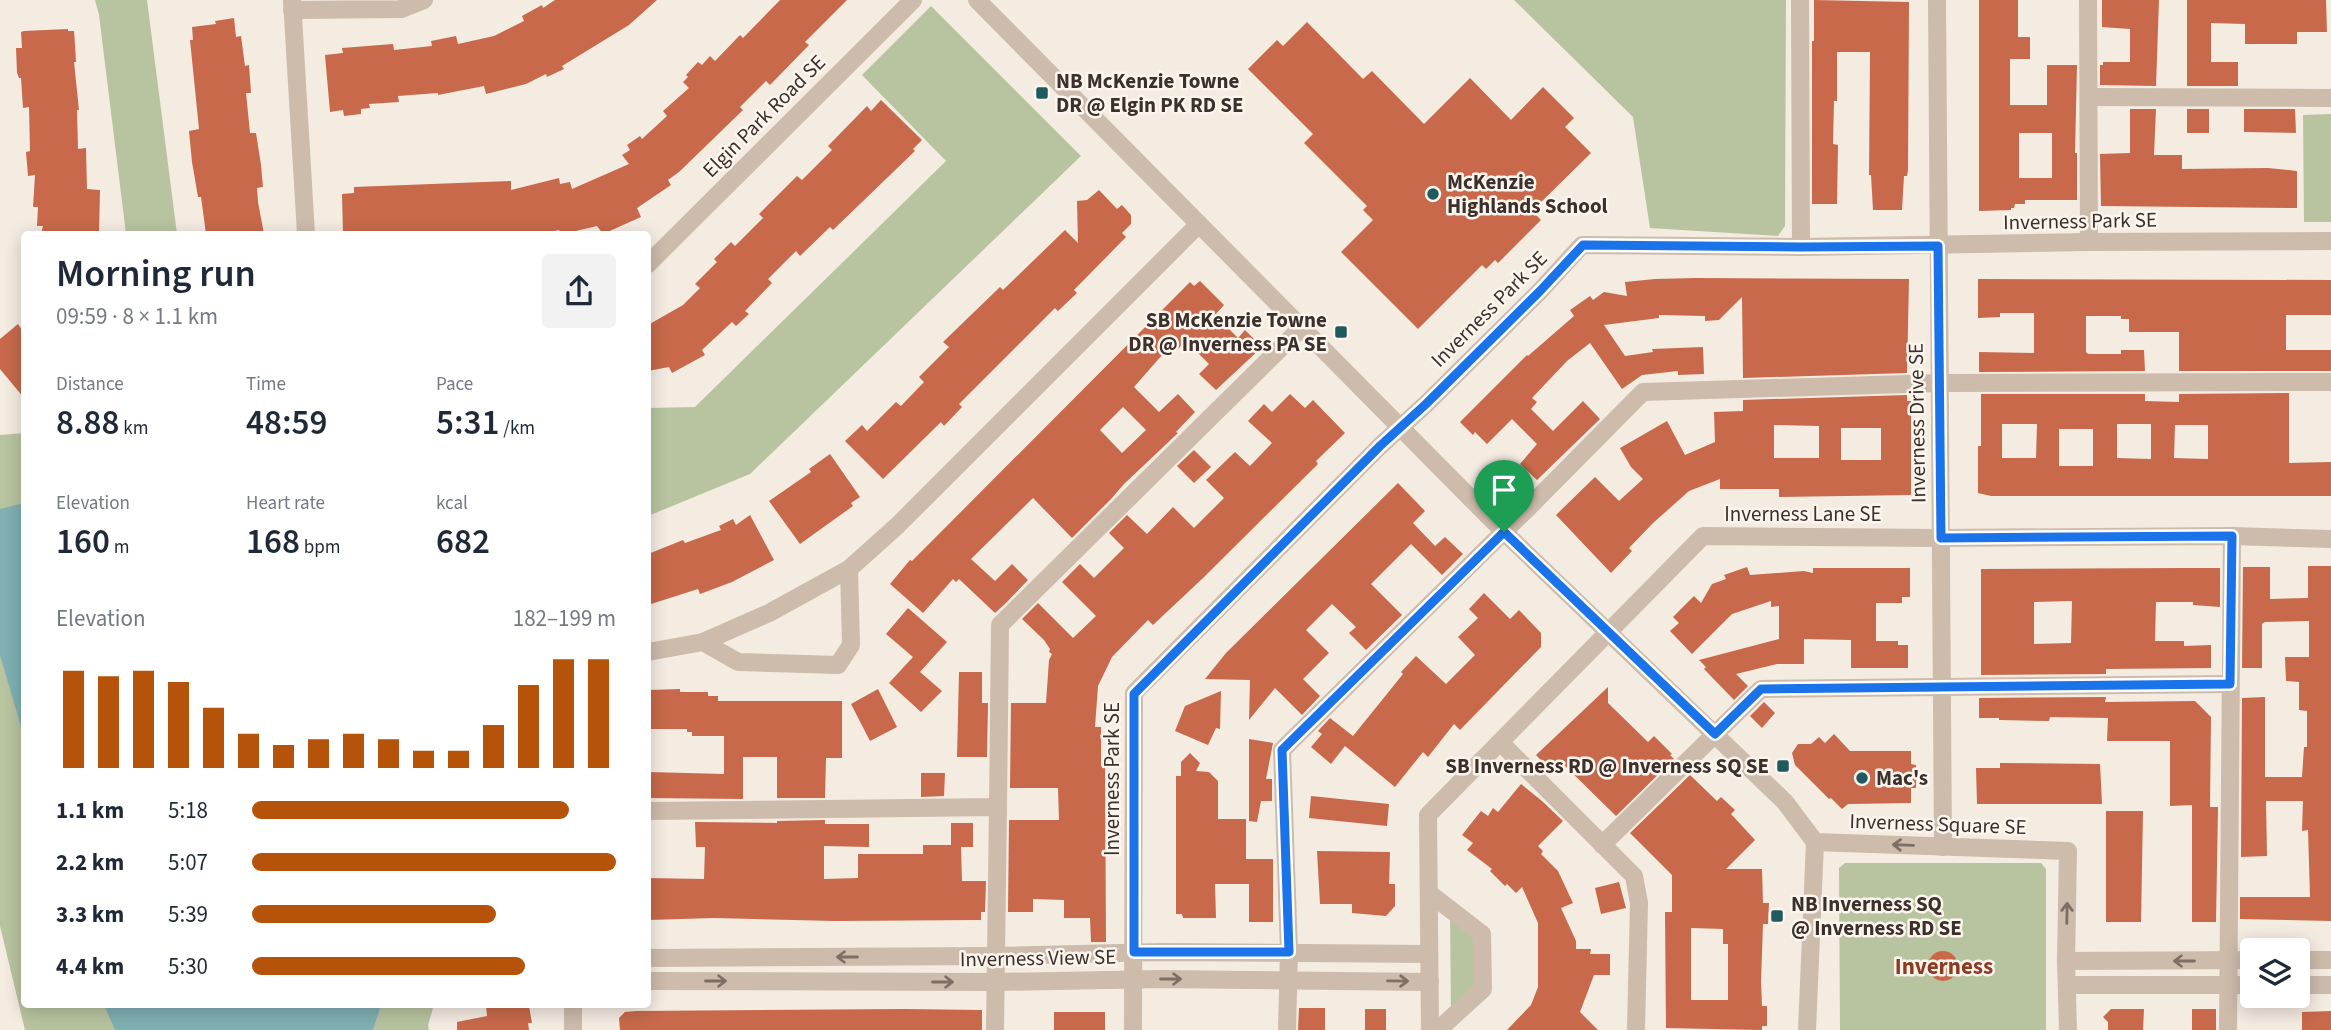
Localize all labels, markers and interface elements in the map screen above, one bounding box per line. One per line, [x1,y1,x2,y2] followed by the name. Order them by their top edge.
[696,48,832,184] street label: Elgin Park Road SE
[1056,66,1244,120] place label: NB McKenzie Towne DR @ Elgin PK RD SE
[1034,85,1050,101] marker: NB McKenzie Towne DR @ Elgin PK RD SE
[1447,167,1608,221] place label: McKenzie Highlands School
[1425,186,1441,202] marker: McKenzie Highlands School
[2003,205,2157,237] street label: Inverness Park SE
[1424,244,1554,374] street label: Inverness Park SE
[56,247,256,301] text: Morning run
[542,254,616,328] button: share
[56,300,218,333] text: 09:59 · 8 × 1.1 km
[1128,305,1327,359] place label: SB McKenzie Towne DR @ Inverness PA SE
[1333,324,1349,340] marker: SB McKenzie Towne DR @ Inverness PA SE
[1901,343,1933,503] street label: Inverness Drive SE
[56,371,124,398] text: Distance
[246,371,286,398] text: Time
[436,371,473,398] text: Pace
[56,398,120,448] text: 8.88
[246,398,327,448] text: 48:59
[436,398,500,448] text: 5:31
[120,415,148,442] text: km
[500,415,535,442] text: /km
[1474,460,1534,532] pin
[1485,471,1523,509] icon: arrive
[56,490,130,517] text: Elevation
[246,490,325,517] text: Heart rate
[436,490,468,517] text: kcal
[1724,499,1882,529] street label: Inverness Lane SE
[56,517,110,567] text: 160
[246,517,300,567] text: 168
[436,517,490,567] text: 682
[110,534,129,561] text: m
[300,534,340,561] text: bpm
[56,602,146,635] text: Elevation
[513,602,616,635] text: 182–199 m
[1097,702,1127,856] street label: Inverness Park SE
[1445,751,1769,781] place label: SB Inverness RD @ Inverness SQ SE
[1775,758,1791,774] marker: SB Inverness RD @ Inverness SQ SE
[1876,763,1928,793] place label: Mac's
[1854,770,1870,786] marker: Mac's
[56,794,124,827] text: 1.1 km
[168,794,208,827] text: 5:18
[1849,806,2027,842] street label: Inverness Square SE
[1891,838,1914,852] one-way arrow
[56,846,124,879] text: 2.2 km
[168,846,208,879] text: 5:07
[1791,889,1962,943] place label: NB Inverness SQ @ Inverness RD SE
[56,898,124,931] text: 3.3 km
[168,898,208,931] text: 5:39
[2060,902,2074,925] one-way arrow
[1769,908,1785,924] marker: NB Inverness SQ @ Inverness RD SE
[2240,938,2310,1008] map controls
[2240,938,2310,1008] button: layers
[960,942,1116,974] street label: Inverness View SE
[56,950,124,983] text: 4.4 km
[168,950,208,983] text: 5:30
[836,950,859,964] one-way arrow
[1895,950,1993,983] district label: Inverness
[2173,954,2196,968] one-way arrow
[1159,972,1182,986] one-way arrow
[704,974,727,988] one-way arrow
[1386,974,1409,988] one-way arrow
[931,975,954,989] one-way arrow

